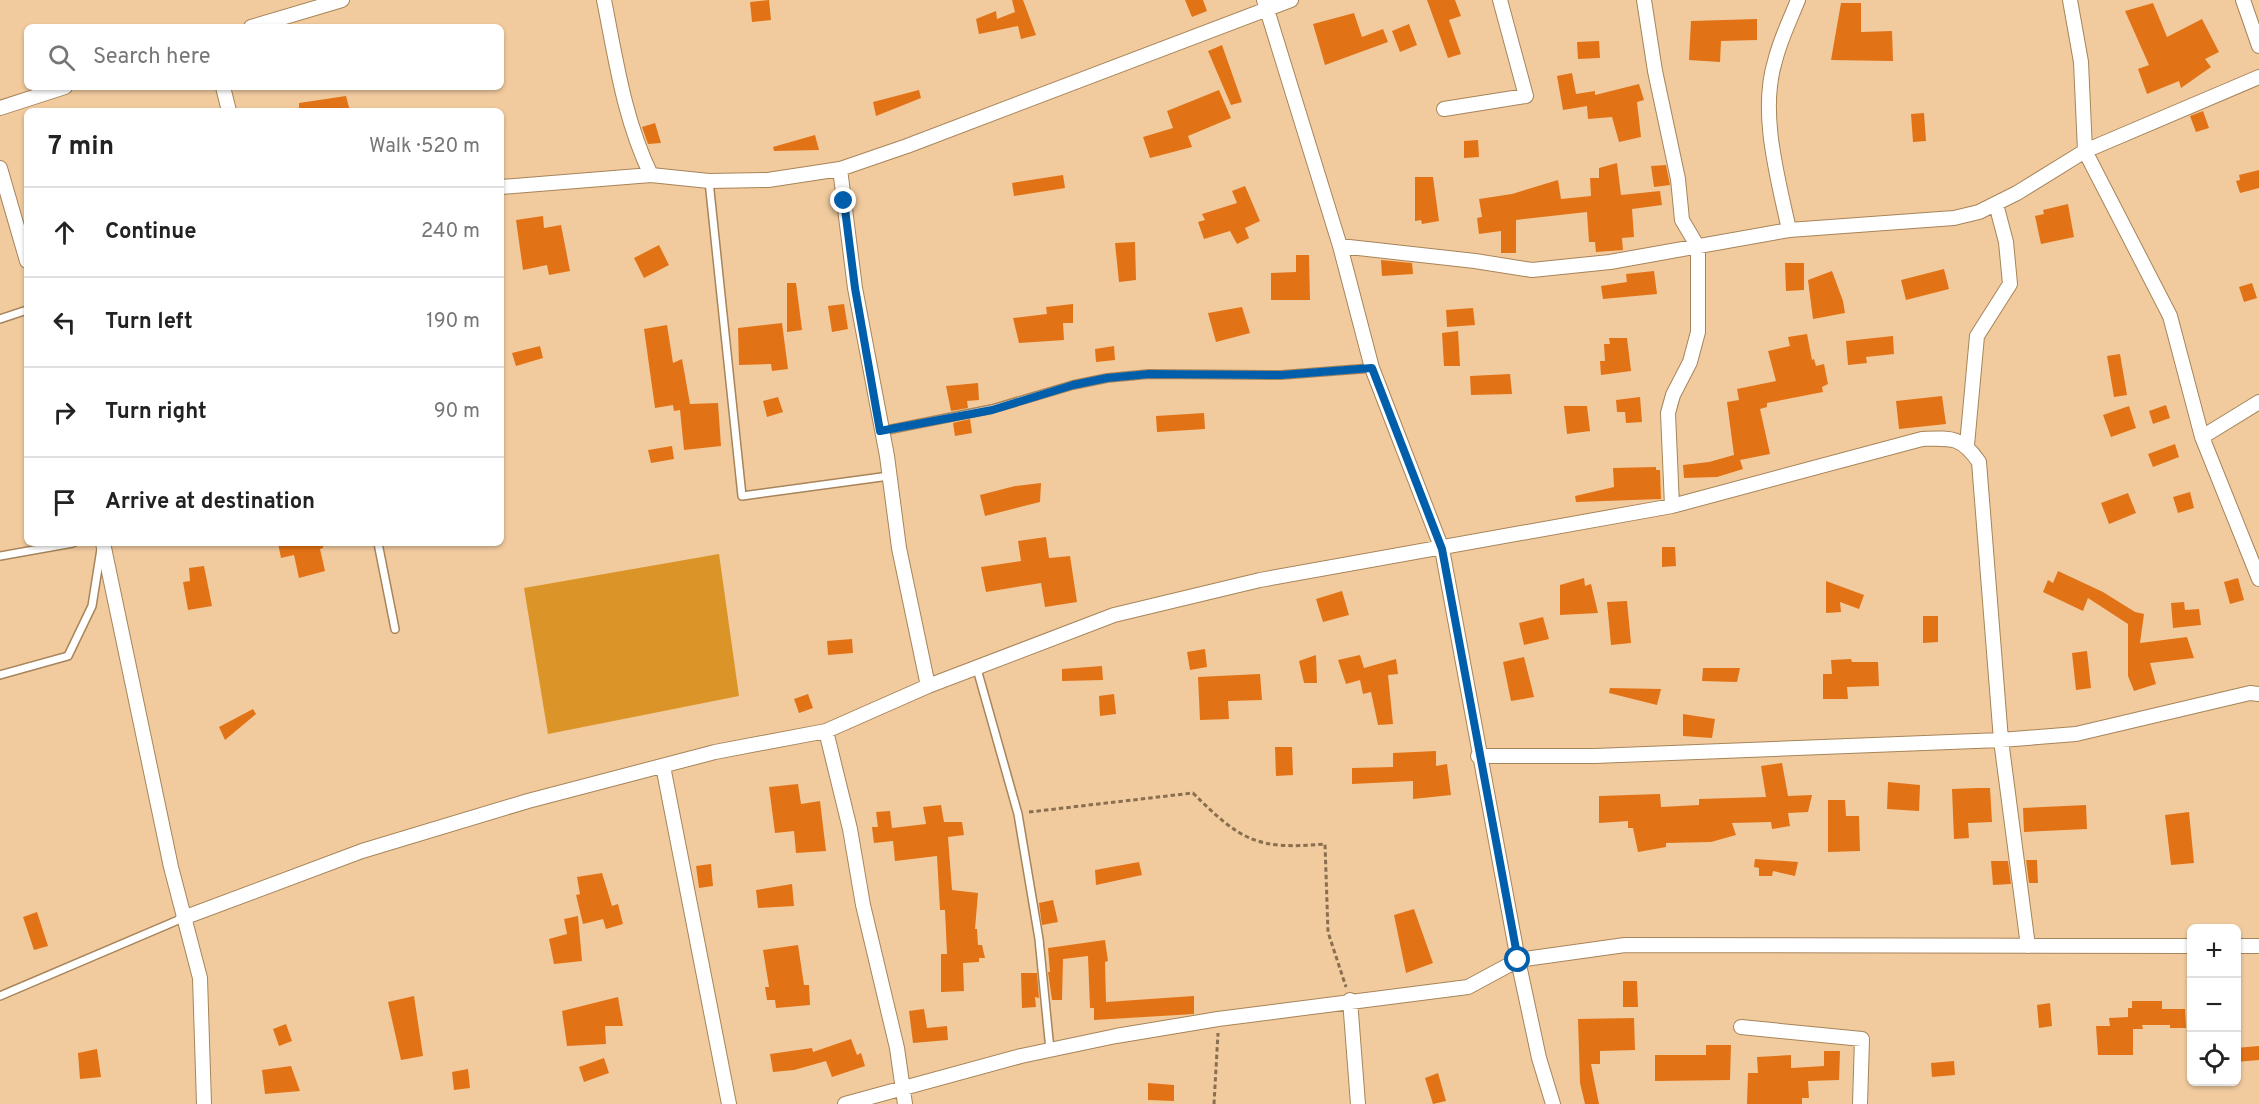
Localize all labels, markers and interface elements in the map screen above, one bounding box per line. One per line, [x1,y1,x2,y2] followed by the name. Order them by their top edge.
[24,24,504,90] search box
[45,41,78,74] icon: search
[93,44,211,71] text: Search here
[48,131,114,164] text: 7 min
[369,134,480,160] text: Walk · 520 m
[830,187,856,213] route end
[48,216,81,249] icon: ahead
[105,219,196,246] text: Continue
[421,219,480,245] text: 240 m
[48,306,81,339] icon: left
[105,309,193,336] text: Turn left
[426,309,480,335] text: 190 m
[48,396,81,429] icon: right
[105,399,207,426] text: Turn right
[434,399,480,425] text: 90 m
[48,486,81,519] icon: arrive
[105,489,315,516] text: Arrive at destination
[2187,924,2241,1086] map controls
[2187,924,2241,978] button: +
[1504,946,1530,972] route start
[2187,978,2241,1032] button: −
[2187,1032,2241,1086] button: locate

